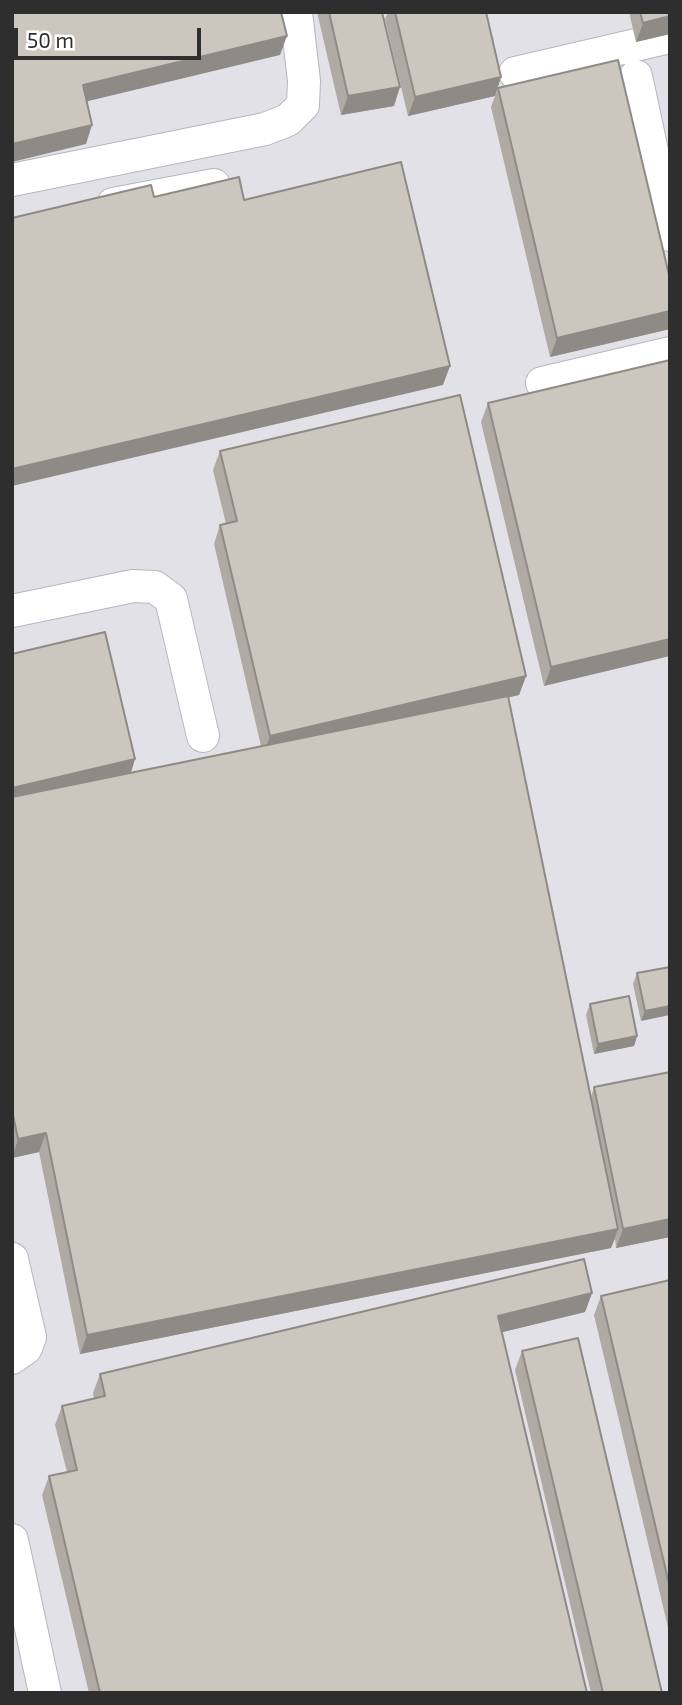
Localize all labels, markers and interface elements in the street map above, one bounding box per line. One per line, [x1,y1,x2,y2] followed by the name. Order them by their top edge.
[18,14,205,58] scale bar
[27,27,74,52] text: 50 m

